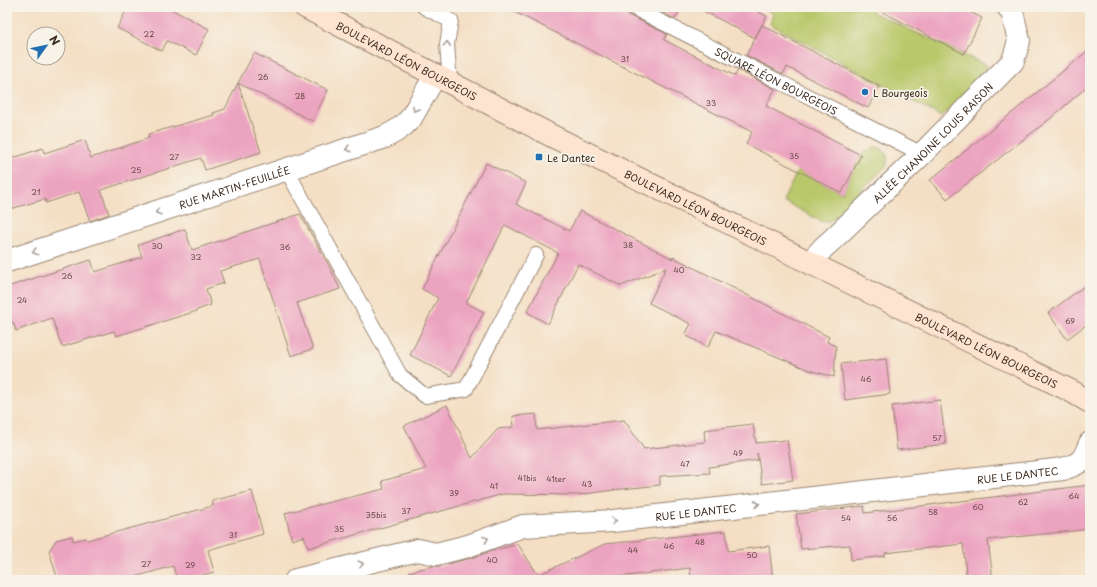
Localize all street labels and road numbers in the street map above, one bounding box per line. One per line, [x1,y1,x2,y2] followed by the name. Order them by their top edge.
[334,17,480,103] street label: BOULEVARD LÉON BOURGEOIS
[712,43,841,118] street label: SQUARE LÉON BOURGEOIS
[869,79,996,205] street label: ALLÉE CHANOINE LOUIS RAISON
[177,161,292,212] street label: RUE MARTIN-FEUILLÉE
[622,165,770,248] street label: BOULEVARD LÉON BOURGEOIS
[913,308,1061,391] street label: BOULEVARD LÉON BOURGEOIS
[976,462,1059,486] street label: RUE LE DANTEC
[654,499,738,524] street label: RUE LE DANTEC

